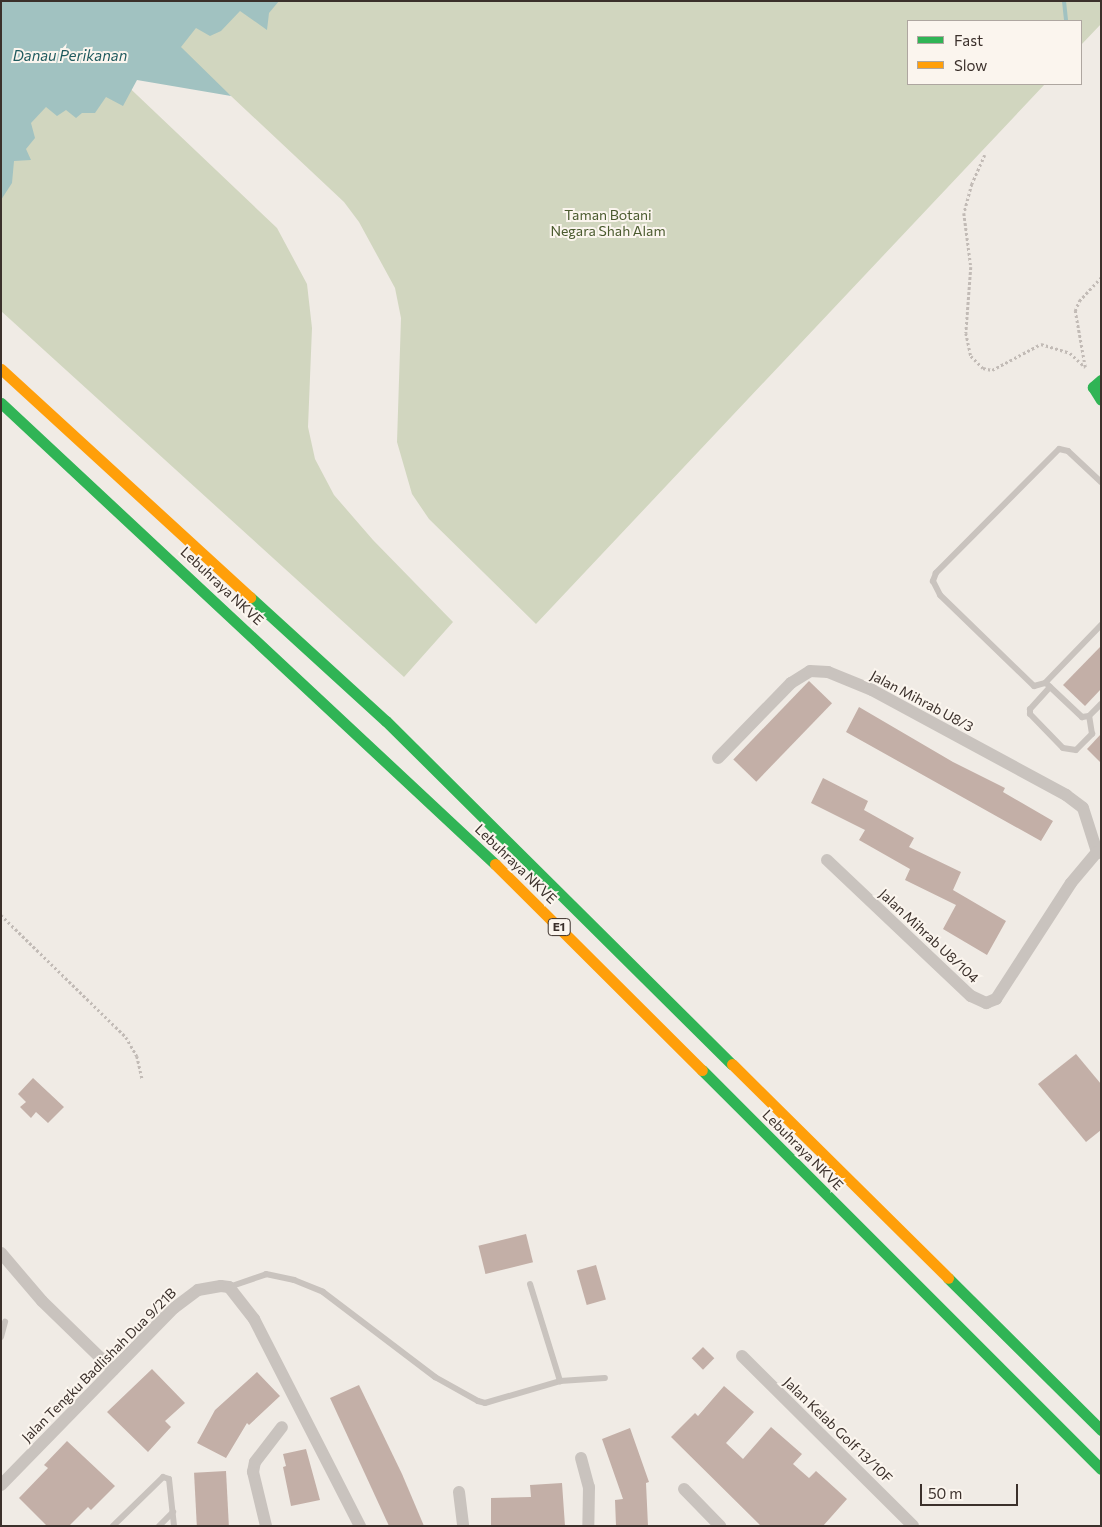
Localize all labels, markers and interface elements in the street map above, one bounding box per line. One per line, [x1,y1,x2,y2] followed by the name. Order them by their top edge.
[907,20,1082,85] legend
[954,31,983,49] text: Fast
[13,47,127,65] water label: Danau Perikanan
[954,56,987,74] text: Slow
[550,207,666,240] park label: Taman Botani Negara Shah Alam
[177,543,267,629] street label: Lebuhraya NKVE
[868,667,976,735] street label: Jalan Mihrab U8/3
[472,821,560,907] street label: Lebuhraya NKVE
[876,886,982,986] street label: Jalan Mihrab U8/104
[546,918,572,936] road number: E1
[759,1106,847,1194] street label: Lebuhraya NKVE
[18,1284,180,1446] street label: Jalan Tengku Badlishah Dua 9/21B
[780,1374,896,1486] street label: Jalan Kelab Golf 13/10F
[922,1474,1020,1506] scale bar
[928,1484,962,1502] text: 50 m

